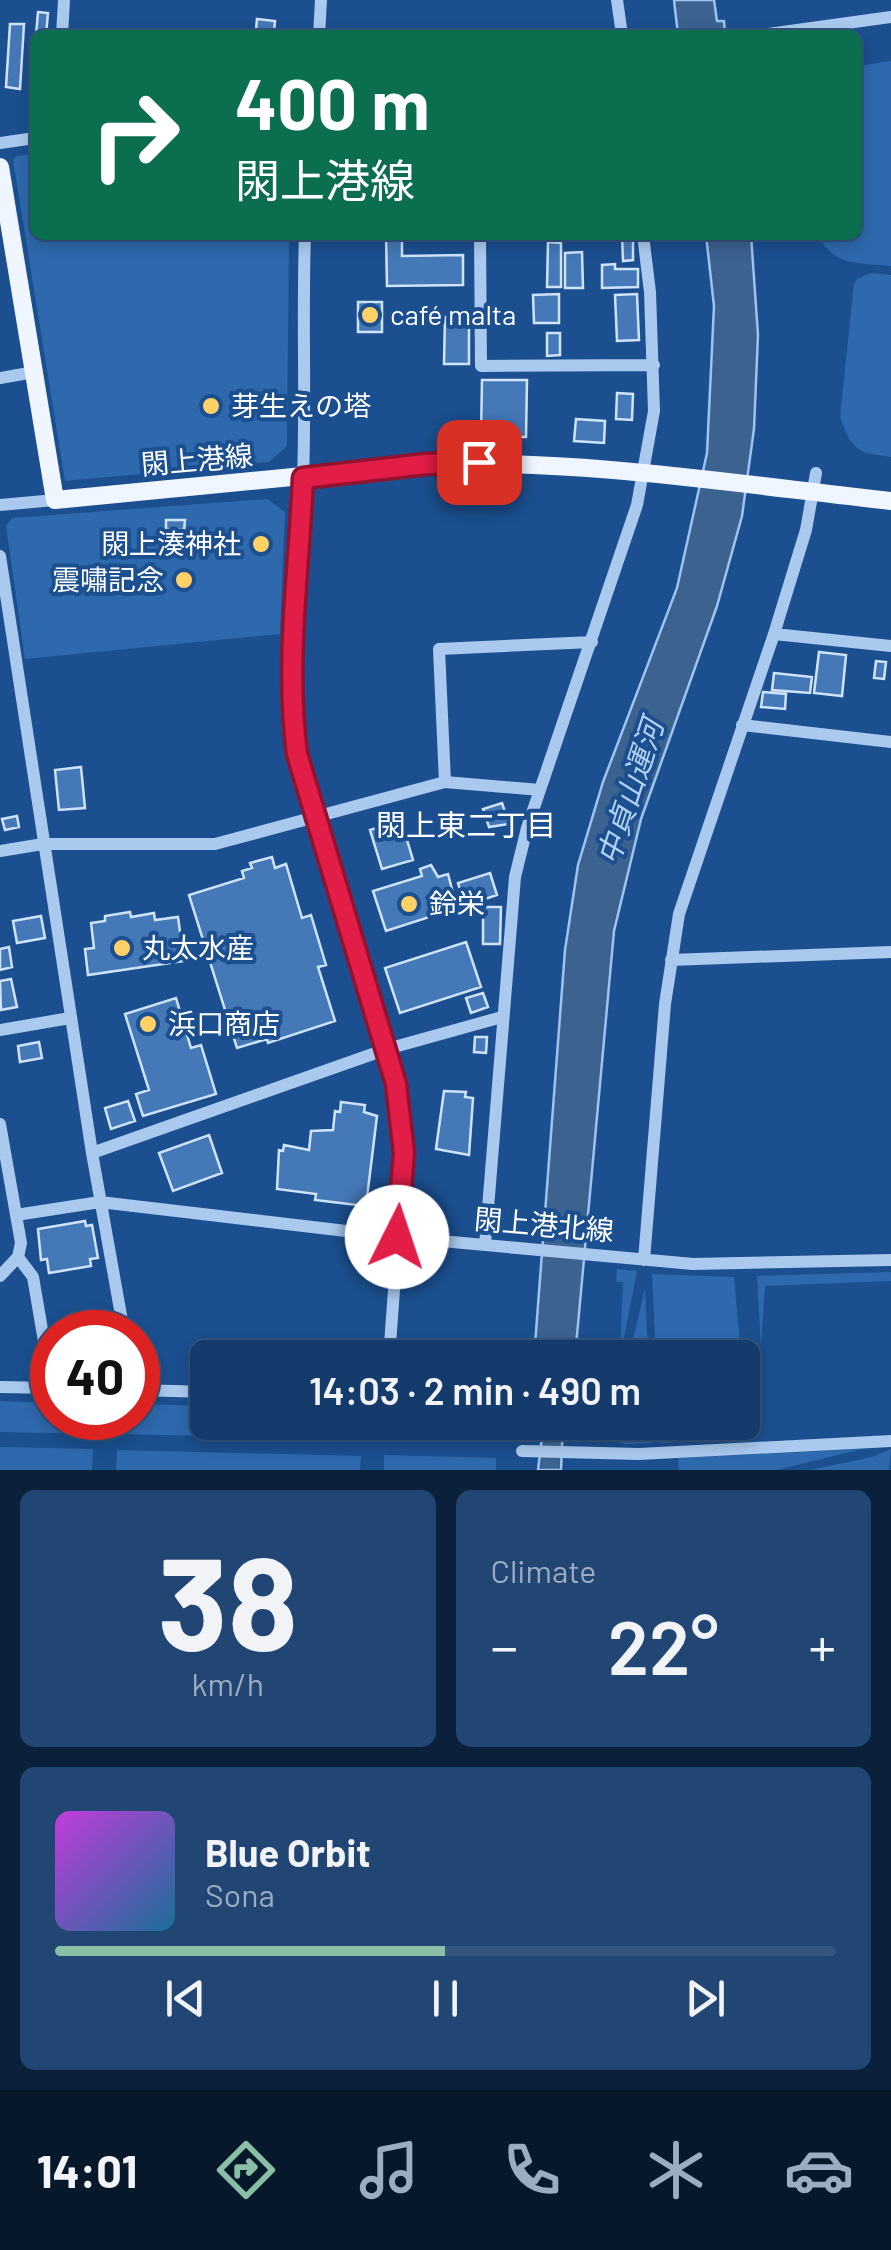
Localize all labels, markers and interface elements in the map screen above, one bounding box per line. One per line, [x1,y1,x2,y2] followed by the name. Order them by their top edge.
[235,60,430,144] text: 400 m
[70,70,200,200] icon: right
[235,152,415,206] text: 閖上港線
[390,297,516,331] place label: café malta
[359,304,381,326] marker: café malta
[231,388,371,422] place label: 芽生えの塔
[200,395,222,417] marker: 芽生えの塔
[437,420,522,505] pin
[452,435,507,490] icon: arrive
[140,437,254,481] street label: 閖上港線
[101,526,241,560] place label: 閖上湊神社
[250,533,272,555] marker: 閖上湊神社
[52,562,164,596] place label: 震嘯記念
[173,569,195,591] marker: 震嘯記念
[589,710,671,868] water label: 中貞山運河
[376,806,556,842] district label: 閖上東二丁目
[429,886,485,920] place label: 鈴栄
[398,893,420,915] marker: 鈴栄
[142,930,254,964] place label: 丸太水産
[111,937,133,959] marker: 丸太水産
[168,1006,280,1040] place label: 浜口商店
[137,1013,159,1035] marker: 浜口商店
[345,1185,449,1289] position arrow
[473,1201,615,1247] street label: 閖上港北線
[30,1310,160,1440] speed limit sign: 40
[309,1367,641,1413] text: 14:03 · 2 min · 490 m
[157,1521,298,1677] text: 38
[491,1551,596,1589] text: Climate
[608,1600,719,1690] text: 22°
[491,1612,518,1678] text: −
[808,1612,836,1678] text: +
[192,1664,264,1702] text: km/h
[205,1829,371,1875] text: Blue Orbit
[205,1875,275,1913] text: Sona
[158,1971,213,2026] icon: previous
[418,1971,473,2026] icon: pause
[678,1971,733,2026] icon: next
[211,2135,281,2205] icon: directions
[354,2135,424,2205] icon: music
[497,2135,567,2205] icon: phone
[641,2135,711,2205] icon: climate
[784,2135,854,2205] icon: car
[37,2143,137,2197] text: 14:01

